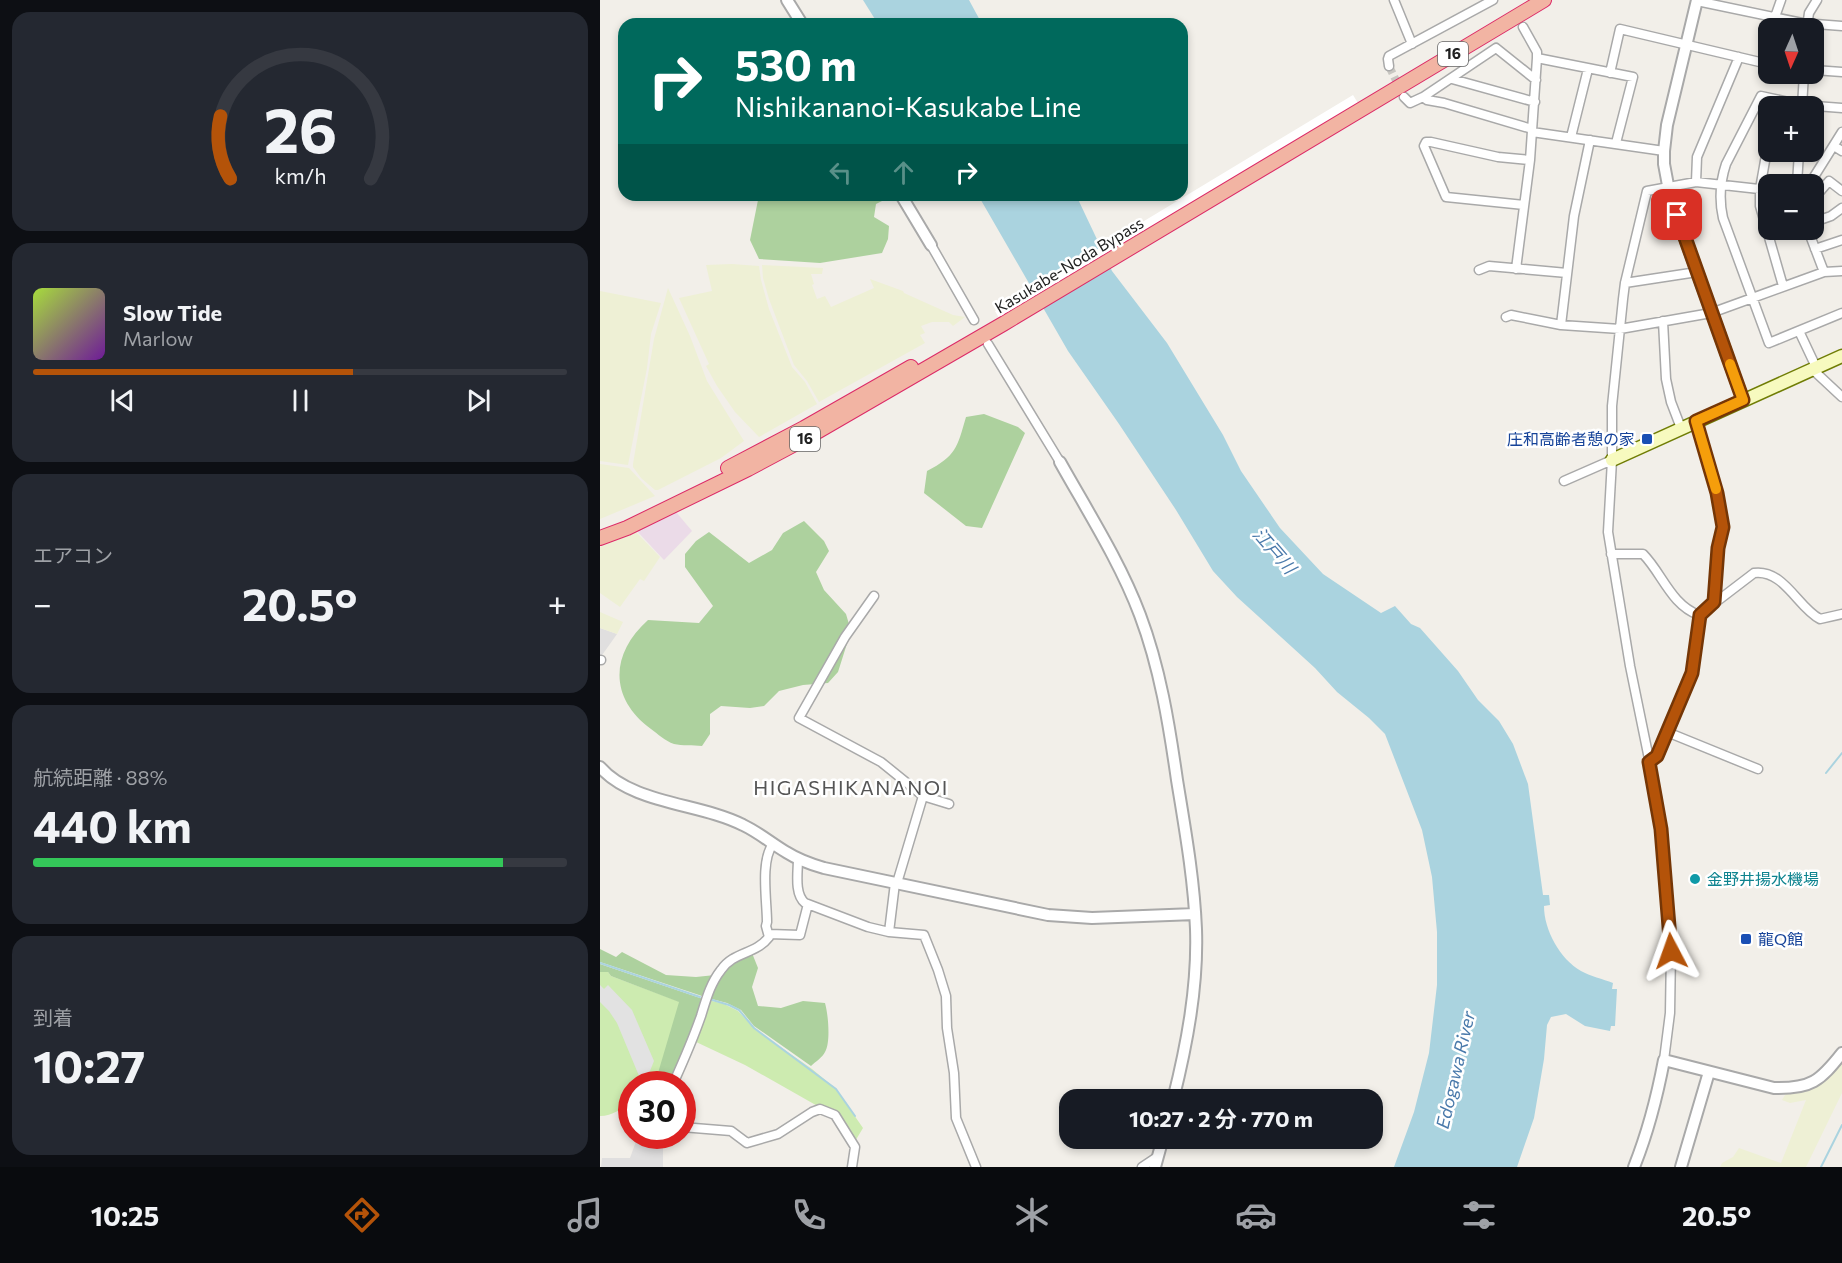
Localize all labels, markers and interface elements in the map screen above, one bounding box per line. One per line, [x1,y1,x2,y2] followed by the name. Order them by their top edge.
[1758,18,1824,84] north arrow
[1758,18,1824,240] map controls
[735,38,857,90] text: 530 m
[636,42,714,120] icon: right
[1438,42,1468,66] road number: 16
[263,90,337,166] text: 26
[735,90,1081,123] text: Nishikananoi-Kasukabe Line
[1758,96,1824,162] button: +
[824,156,857,189] icon: left
[887,156,920,189] icon: ahead
[950,156,983,189] icon: right
[274,162,326,188] text: km/h
[1758,174,1824,240] button: −
[1651,189,1702,240] pin
[1660,198,1693,231] icon: arrive
[991,213,1147,317] street label: Kasukabe-Noda Bypass
[123,299,222,326] text: Slow Tide
[123,326,193,350] text: Marlow
[106,384,139,417] icon: previous
[284,384,317,417] icon: pause
[462,384,495,417] icon: next
[790,427,820,451] road number: 16
[1507,429,1635,448] place label: 庄和高齢者憩の家
[1640,432,1654,446] marker: 庄和高齢者憩の家
[1249,523,1302,579] water label: 江戸川
[33,543,113,567] text: エアコン
[242,575,357,630] text: 20.5°
[33,582,52,623] text: −
[548,582,567,623] text: +
[33,765,167,789] text: 航続距離 · 88%
[753,775,949,799] district label: HIGASHIKANANOI
[33,797,192,852] text: 440 km
[1707,869,1819,888] place label: 金野井揚水機場
[1688,872,1702,886] marker: 金野井揚水機場
[1639,919,1703,983] position arrow
[1758,929,1803,948] place label: 龍Q館
[1739,932,1753,946] marker: 龍Q館
[33,1005,73,1029] text: 到着
[1431,1008,1479,1131] water label: Edogawa River
[33,1037,145,1092] text: 10:27
[618,1071,696,1149] speed limit sign: 30
[1129,1105,1313,1132] text: 10:27 · 2 分 · 770 m
[341,1194,383,1236] icon: directions
[564,1194,606,1236] icon: music
[788,1194,830,1236] icon: phone
[1011,1194,1053,1236] icon: climate
[1235,1194,1277,1236] icon: car
[1458,1194,1500,1236] icon: filters
[91,1199,159,1232] text: 10:25
[1682,1199,1751,1232] text: 20.5°

